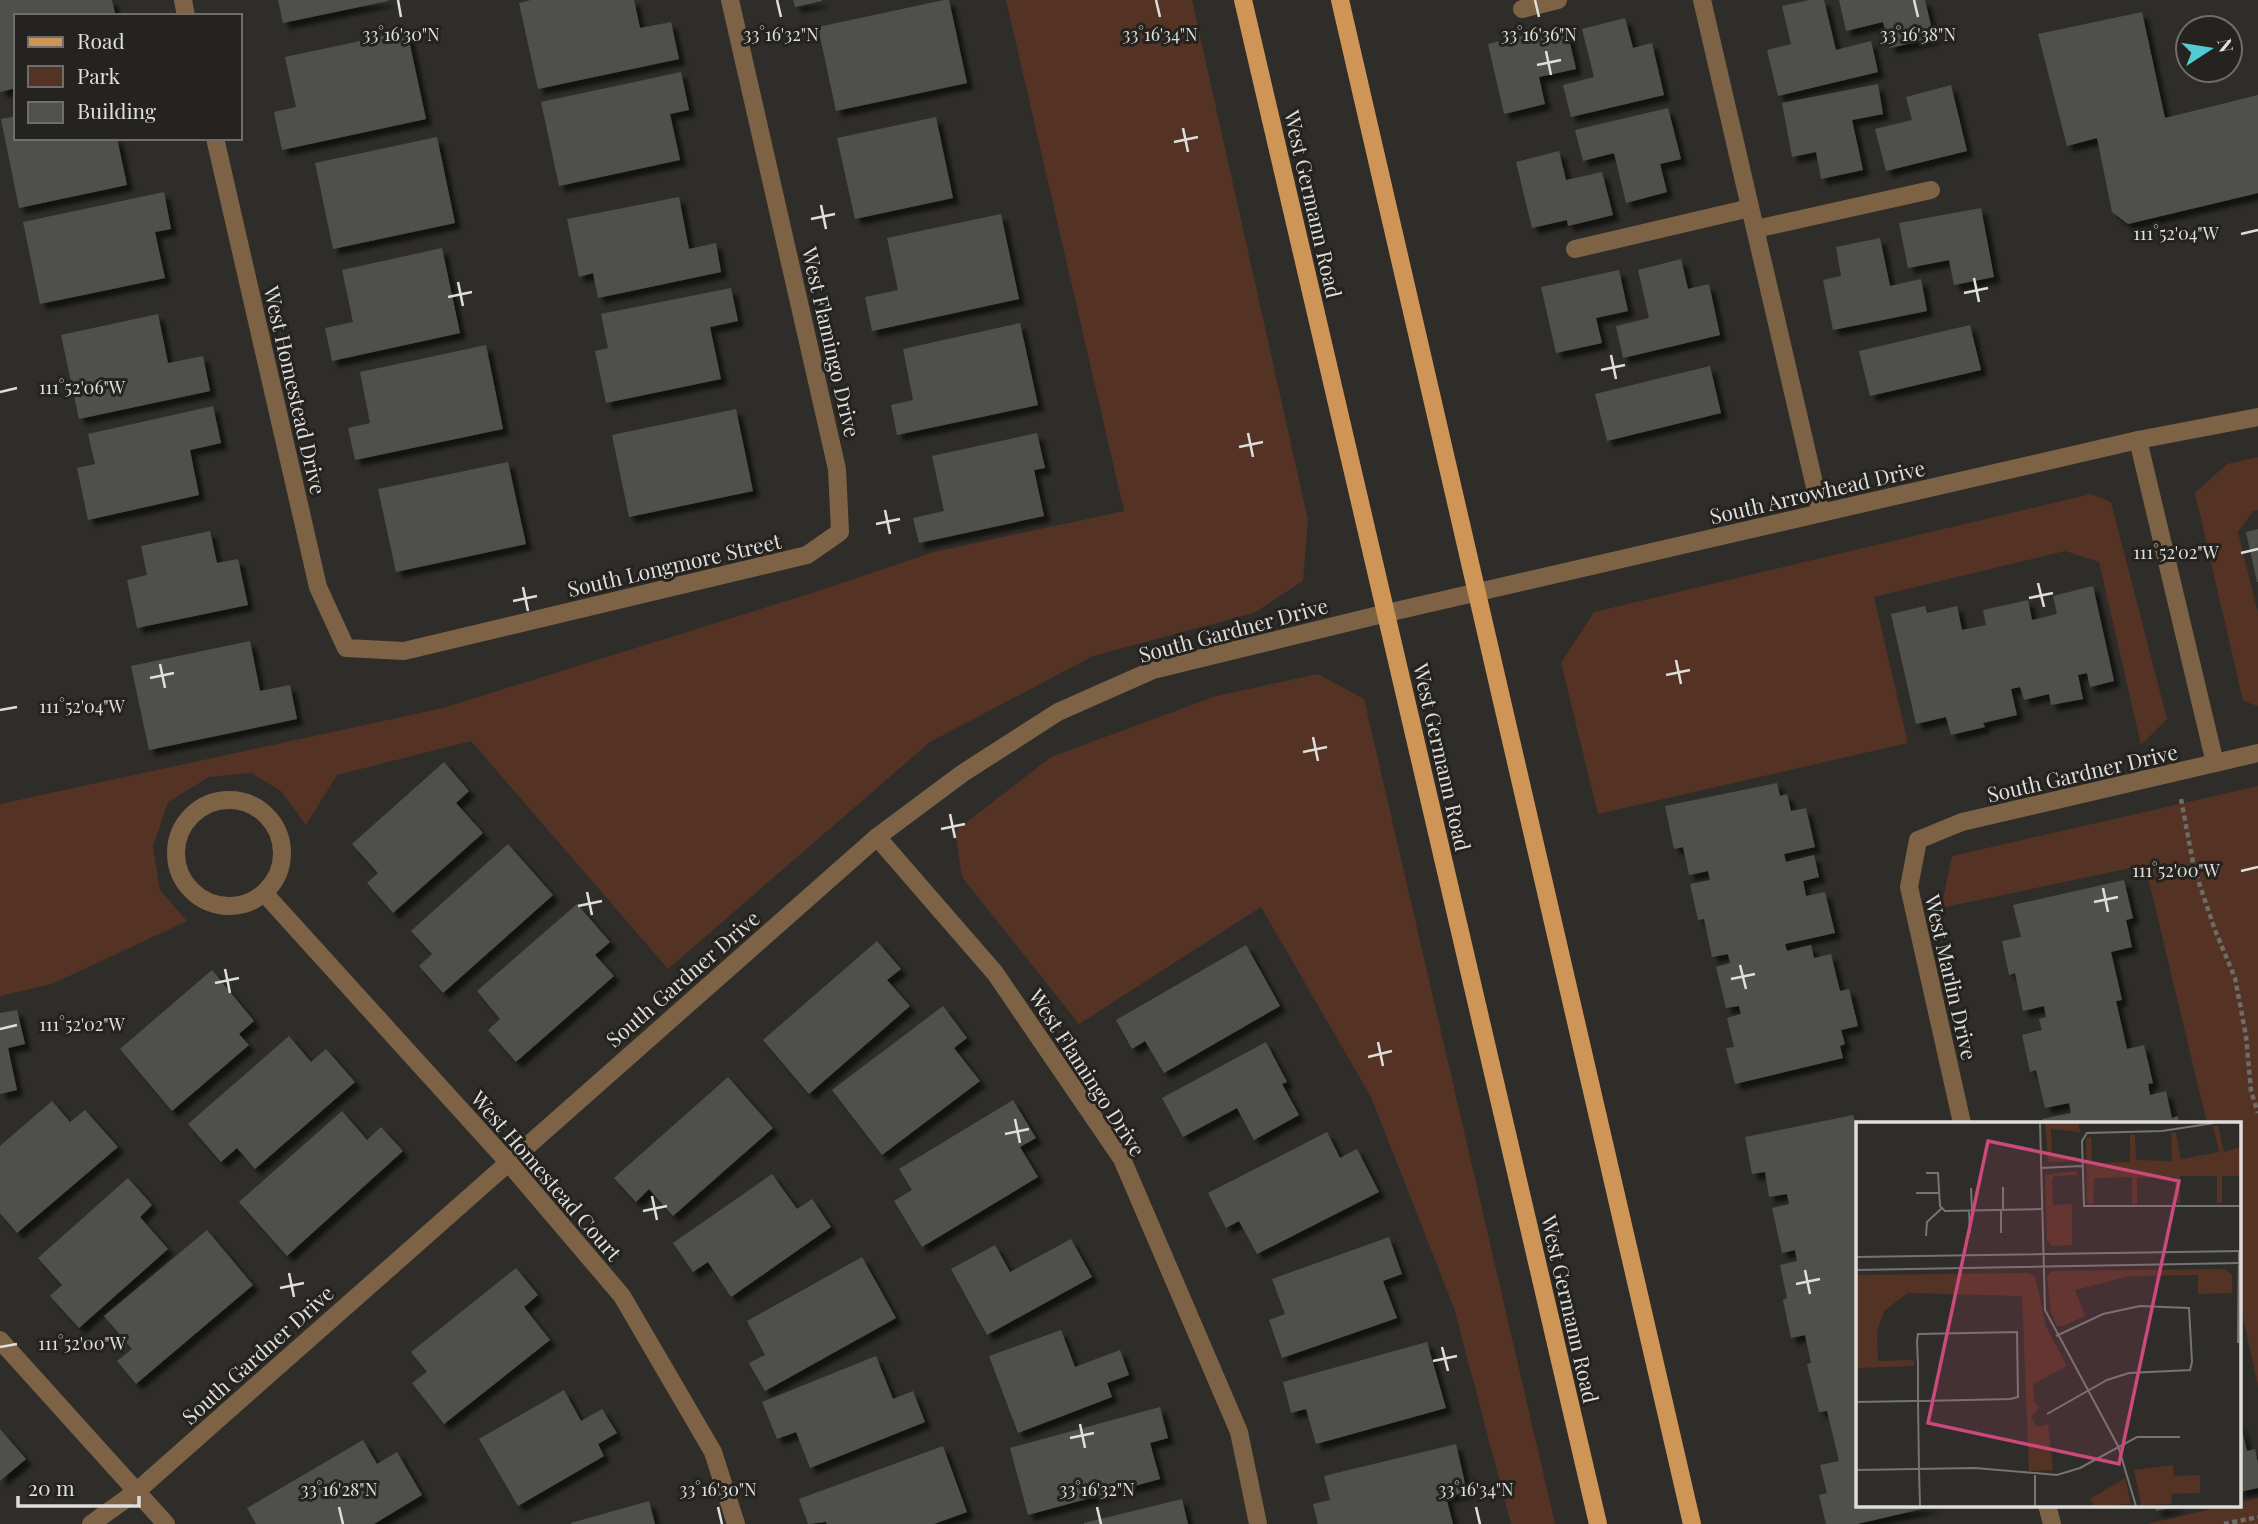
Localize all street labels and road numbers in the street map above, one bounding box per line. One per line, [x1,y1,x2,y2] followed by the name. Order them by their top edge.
[1279,106,1349,301] street label: West Germann Road
[796,243,867,440] street label: West Flamingo Drive
[258,282,334,497] street label: West Homestead Drive
[1707,453,1927,529] street label: South Arrowhead Drive
[564,526,784,602] street label: South Longmore Street
[1135,590,1331,668] street label: South Gardner Drive
[1408,659,1478,854] street label: West Germann Road
[1984,736,2180,808] street label: South Gardner Drive
[1919,891,1985,1062] street label: West Marlin Drive
[599,903,765,1053] street label: South Gardner Drive
[1023,982,1153,1161] street label: West Flamingo Drive
[465,1083,629,1266] street label: West Homestead Court
[1536,1211,1606,1406] street label: West Germann Road
[175,1278,339,1430] street label: South Gardner Drive

